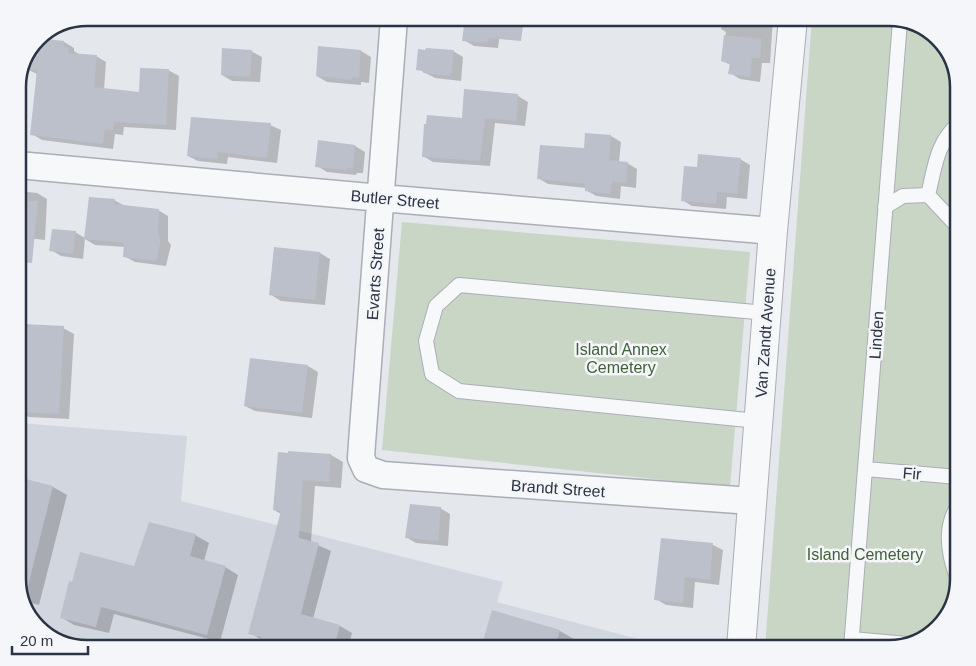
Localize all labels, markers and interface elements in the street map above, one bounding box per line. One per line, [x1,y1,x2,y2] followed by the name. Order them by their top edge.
[350,187,441,212] street label: Butler Street
[364,227,387,321] street label: Evarts Street
[752,267,779,399] street label: Van Zandt Avenue
[866,310,887,360] street label: Linden
[575,341,667,376] park label: Island Annex Cemetery
[902,464,923,483] street label: Fir
[510,477,606,500] street label: Brandt Street
[807,546,923,563] park label: Island Cemetery
[12,624,89,656] scale bar
[20,632,53,649] text: 20 m

